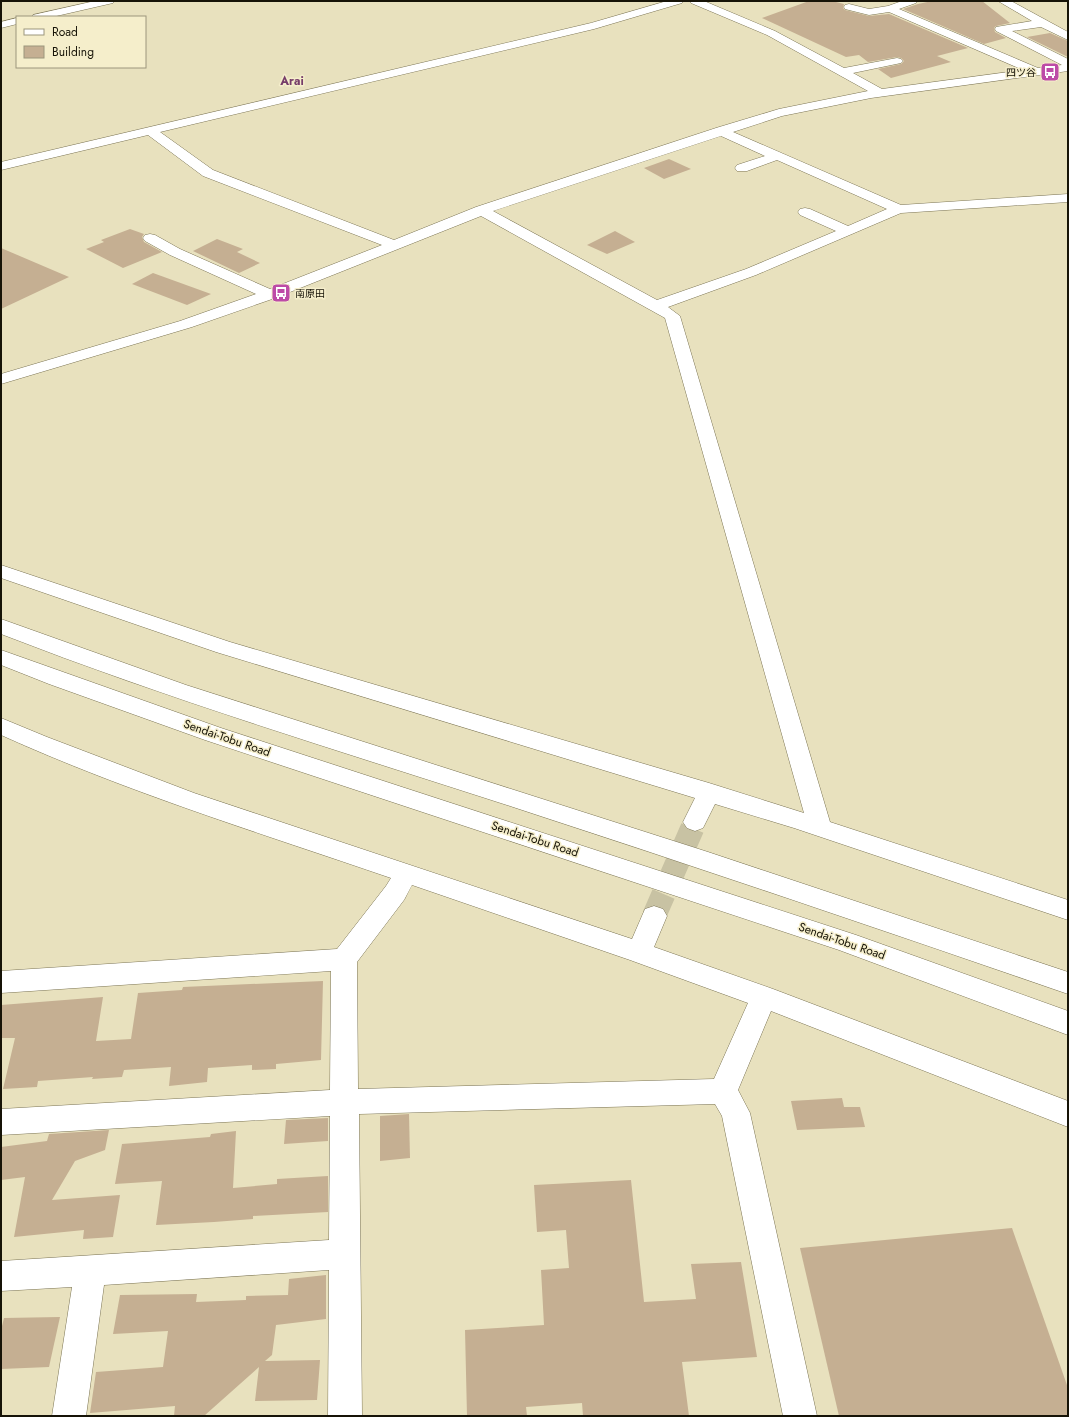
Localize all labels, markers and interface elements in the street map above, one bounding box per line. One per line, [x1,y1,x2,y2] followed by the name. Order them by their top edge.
[16,16,146,68] legend
[52,23,78,41] text: Road
[52,43,94,61] text: Building
[1039,61,1061,83] bus stop icon: 四ツ谷
[1006,65,1036,80] place label: 四ツ谷
[279,72,304,90] district label: Arai
[270,282,292,304] bus stop icon: 南原田
[295,286,325,301] place label: 南原田
[181,715,273,761] street label: Sendai-Tobu Road
[489,816,581,862] street label: Sendai-Tobu Road
[796,918,888,964] street label: Sendai-Tobu Road

